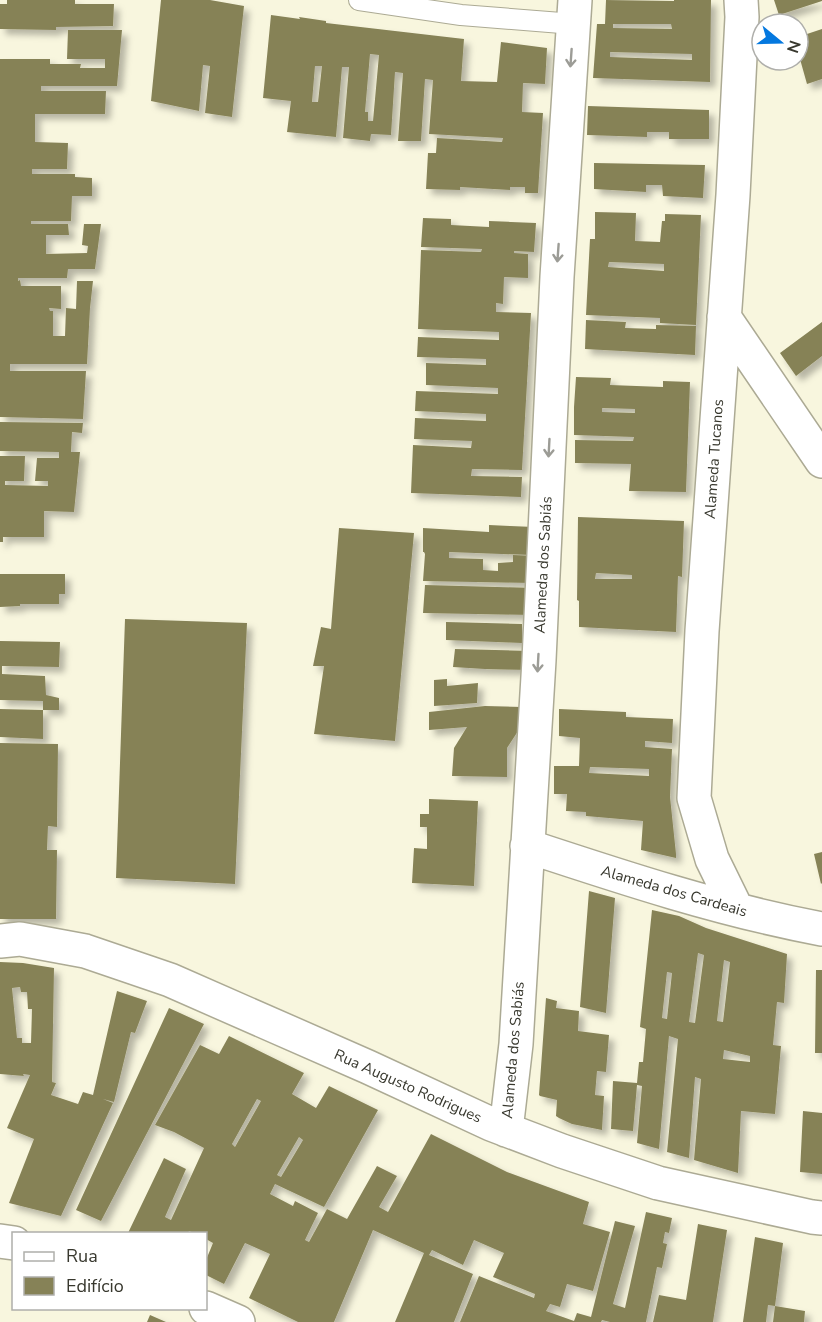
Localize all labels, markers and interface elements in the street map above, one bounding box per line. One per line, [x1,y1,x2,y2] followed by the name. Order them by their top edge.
[750,12,810,72] north arrow
[781,37,806,56] text: N
[566,48,577,68] one-way arrow
[553,242,564,262] one-way arrow
[700,398,728,520] street label: Alameda Tucanos
[543,437,554,457] one-way arrow
[529,496,557,634] street label: Alameda dos Sabiás
[533,653,544,673] one-way arrow
[599,861,749,921] street label: Alameda dos Cardeais
[497,981,529,1119] street label: Alameda dos Sabiás
[331,1044,485,1128] street label: Rua Augusto Rodrigues
[12,1232,207,1310] legend
[66,1244,98,1268] text: Rua
[66,1274,124,1298] text: Edifício

